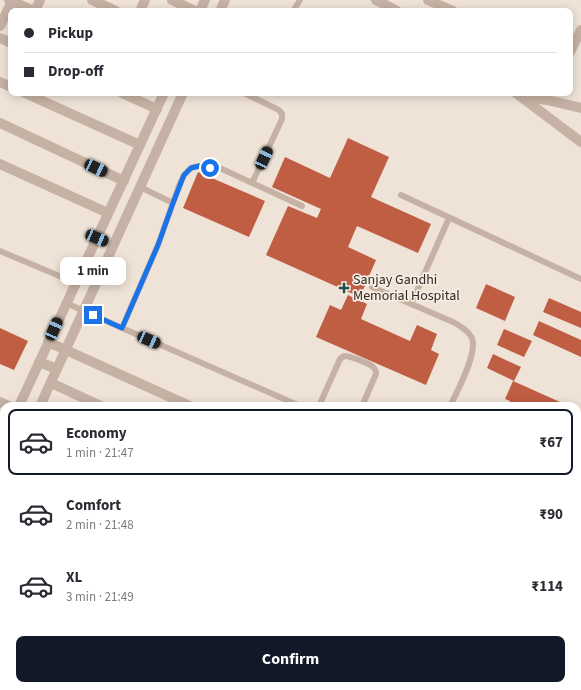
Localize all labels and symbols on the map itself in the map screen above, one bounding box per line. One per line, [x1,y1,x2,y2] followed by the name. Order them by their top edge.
[253,145,275,171] car
[83,157,109,179] car
[201,159,219,177] route start
[84,228,110,248] car
[60,257,126,285] callout: 1 min
[353,270,460,306] place label: Sanjay Gandhi Memorial Hospital
[338,282,350,294] marker: Sanjay Gandhi Memorial Hospital
[84,306,102,324] route end
[44,316,64,342] car
[136,330,162,350] car

